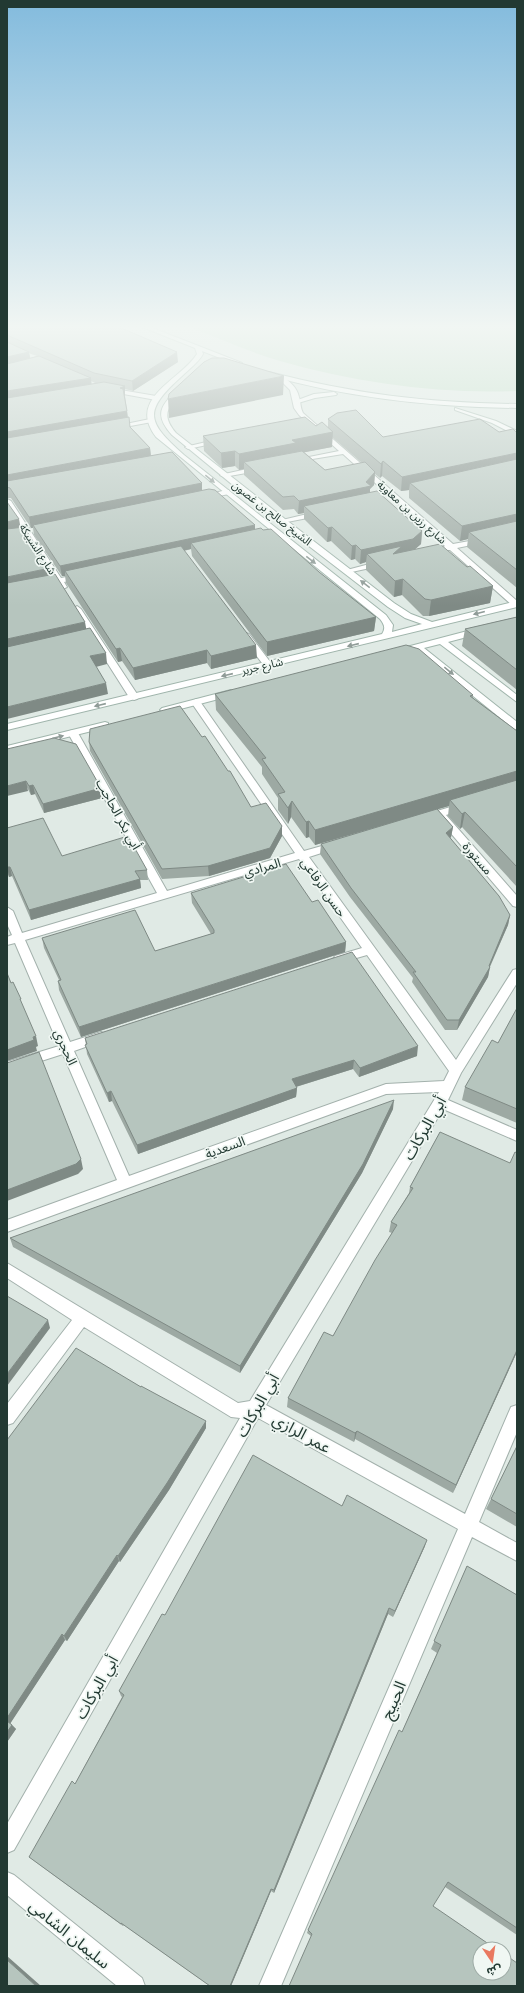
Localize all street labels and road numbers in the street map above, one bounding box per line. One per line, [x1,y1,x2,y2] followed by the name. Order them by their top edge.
[374,477,450,548] street label: شارع رزين بن معاوية
[229,478,315,549] street label: الشيخ صالح بن غصون
[16,521,60,578] street label: شارع الشبيكة
[239,654,285,679] street label: شارع جرير
[90,776,145,854] street label: أبي بكر الحاجب
[458,838,497,879] street label: مستورة
[242,854,283,883] street label: المرادي
[295,854,350,922] street label: حسن الرفاعي
[48,1026,81,1069] street label: الحجري
[398,1093,453,1165] street label: أبي البركات
[203,1132,248,1163] street label: السعدية
[231,1370,286,1442] street label: أبي البركات
[268,1409,335,1460] street label: عمر الرازي
[70,1652,125,1724] street label: أبي البركات
[376,1678,413,1723] street label: الحبيج
[24,1895,115,1975] street label: سليمان الشامي

